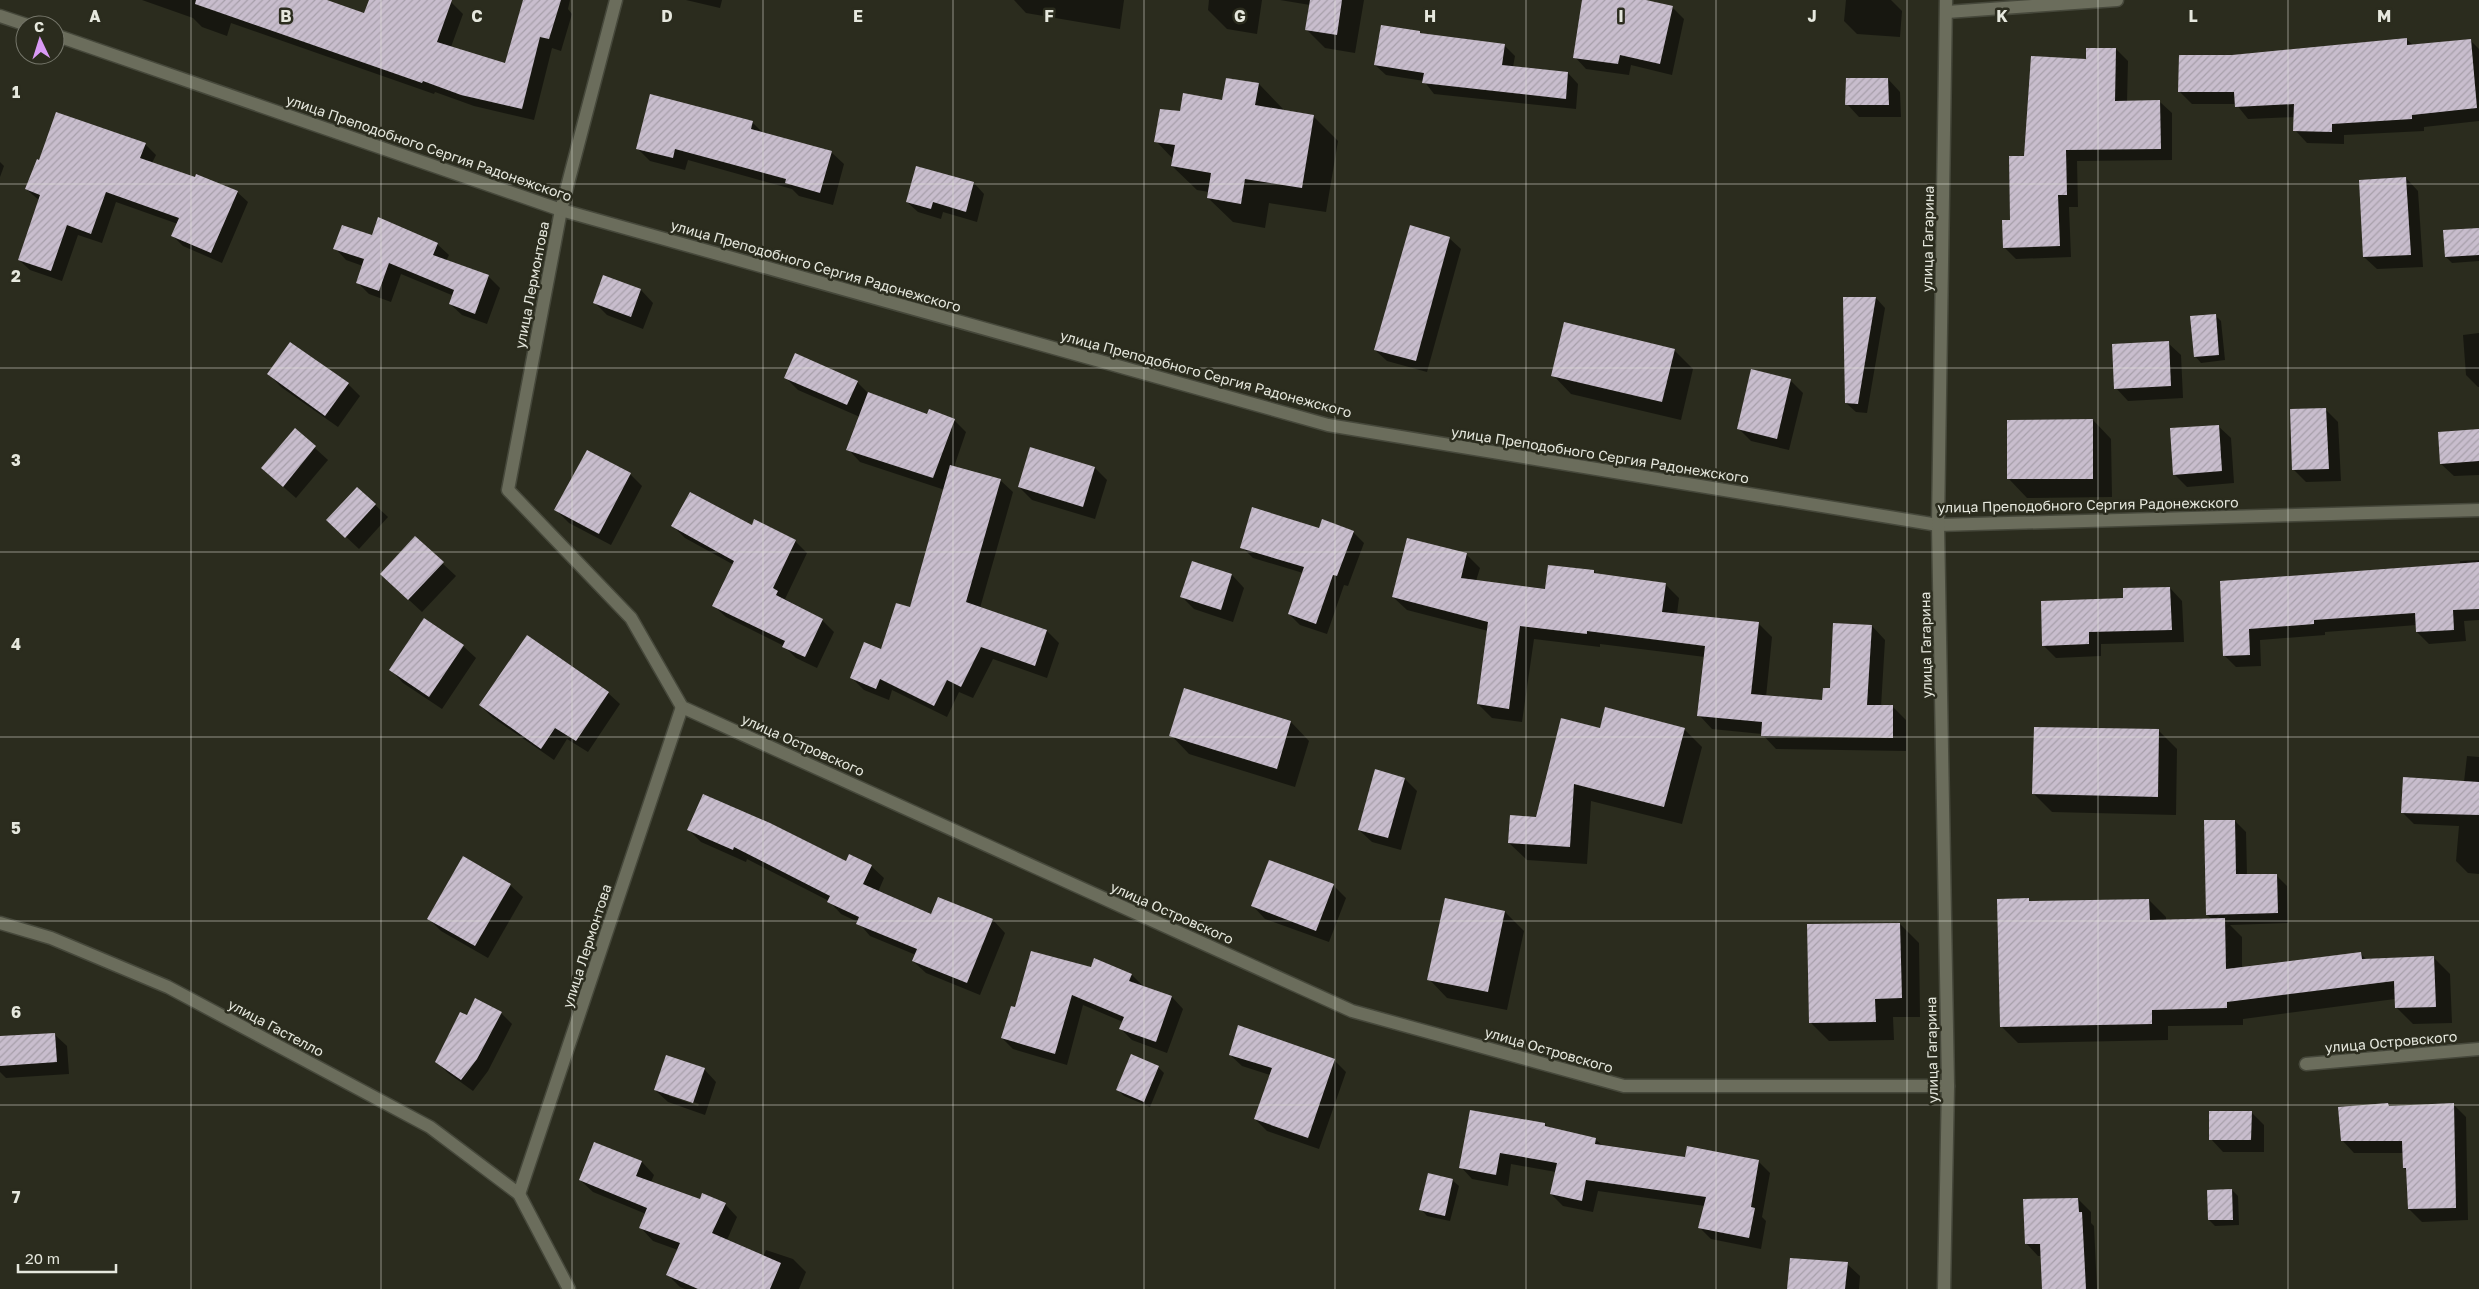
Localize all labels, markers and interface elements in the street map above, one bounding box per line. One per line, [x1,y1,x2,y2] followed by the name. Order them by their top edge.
[89,6,101,26] text: A
[280,6,292,26] text: B
[471,6,483,26] text: C
[661,6,673,26] text: D
[853,6,863,26] text: E
[1044,6,1054,26] text: F
[1234,6,1246,26] text: G
[1424,6,1436,26] text: H
[1618,6,1624,26] text: I
[1807,6,1817,26] text: J
[1996,6,2008,26] text: K
[2188,6,2198,26] text: L
[2377,6,2391,26] text: M
[15,15,65,65] north arrow
[34,18,45,35] text: С
[12,82,20,102] text: 1
[284,90,574,205] street label: улица Преподобного Сергия Радонежского
[1918,186,1937,292] street label: улица Гагарина
[669,216,963,315] street label: улица Преподобного Сергия Радонежского
[511,220,552,350] street label: улица Лермонтова
[11,266,21,286] text: 2
[1058,326,1354,421] street label: улица Преподобного Сергия Радонежского
[1450,423,1750,486] street label: улица Преподобного Сергия Радонежского
[11,450,21,470] text: 3
[1937,493,2239,516] street label: улица Преподобного Сергия Радонежского
[1916,592,1935,698] street label: улица Гагарина
[11,634,21,654] text: 4
[739,710,867,779] street label: улица Островского
[11,818,21,838] text: 5
[1108,878,1236,947] street label: улица Островского
[558,882,615,1010] street label: улица Лермонтова
[225,995,327,1060] street label: улица Гастелло
[1922,997,1941,1103] street label: улица Гагарина
[11,1002,21,1022] text: 6
[1483,1023,1615,1076] street label: улица Островского
[2324,1027,2458,1056] street label: улица Островского
[12,1187,21,1207] text: 7
[18,1242,115,1274] scale bar
[25,1249,60,1267] text: 20 m

